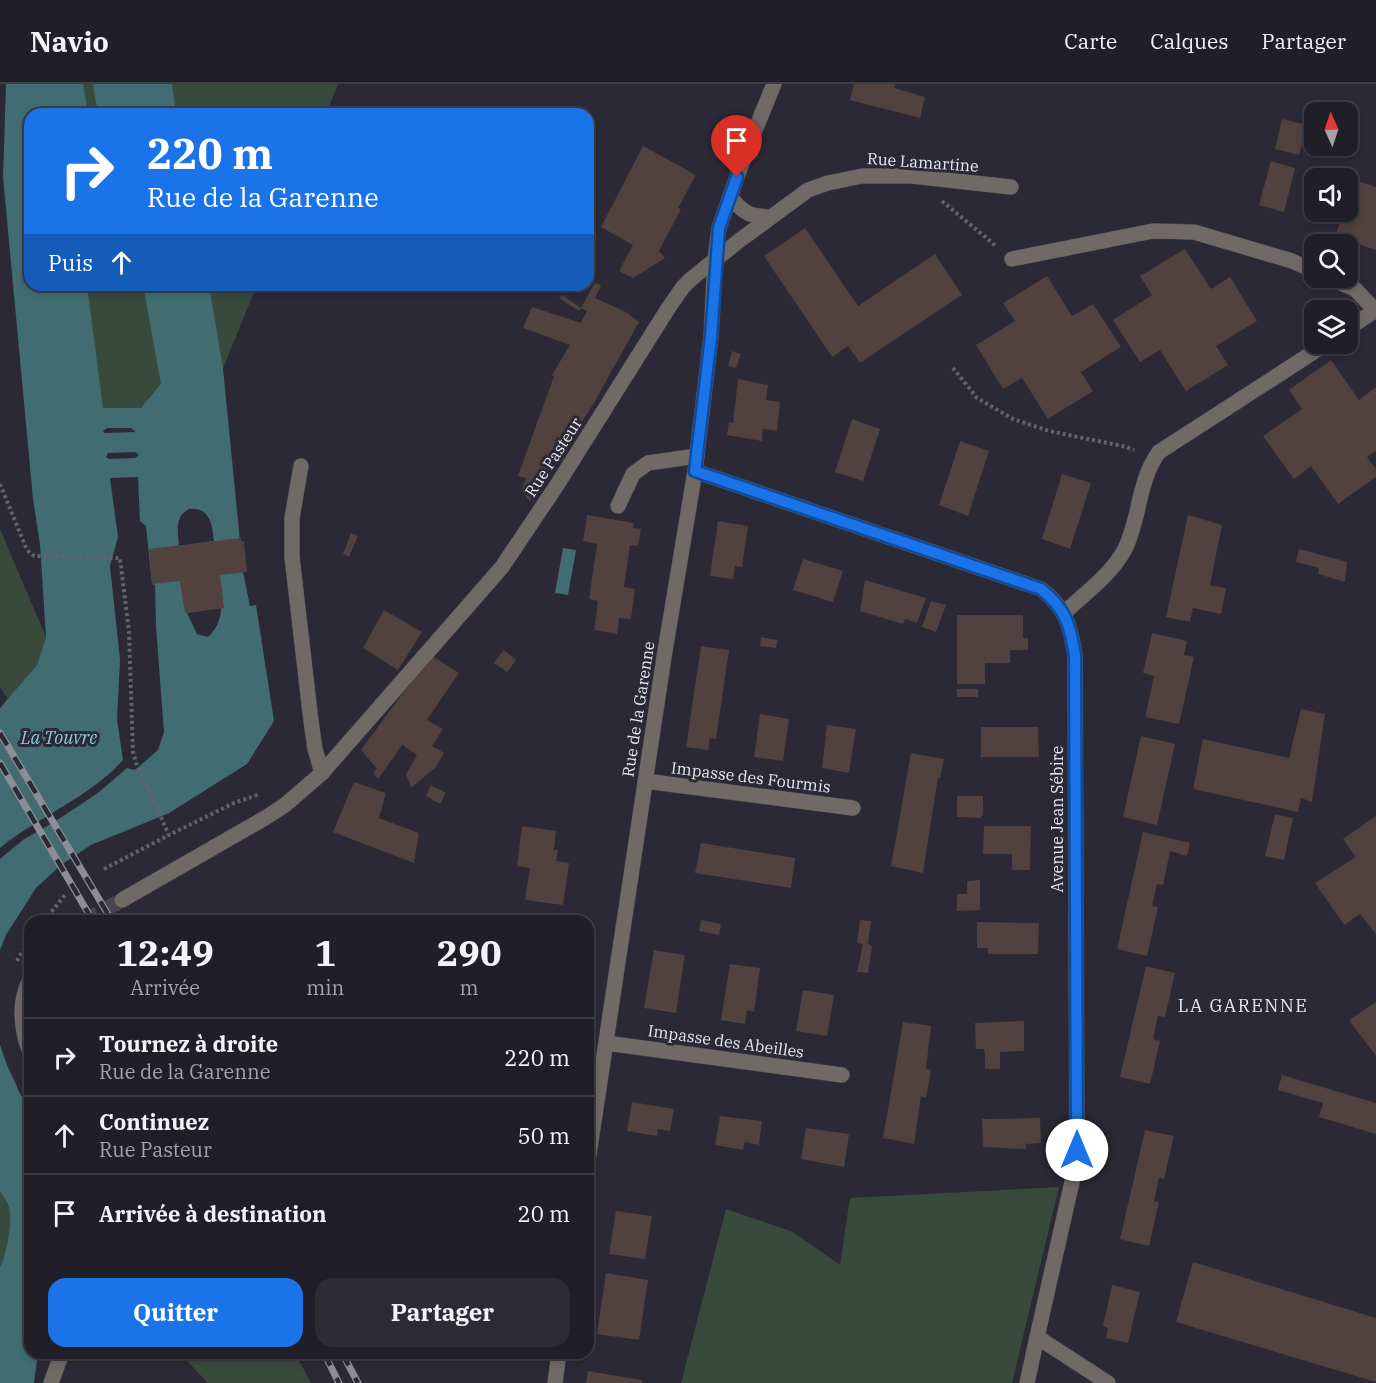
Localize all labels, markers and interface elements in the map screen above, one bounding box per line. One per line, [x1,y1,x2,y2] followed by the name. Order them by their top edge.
[30,23,109,60] text: Navio
[1064,27,1117,55] text: Carte
[1150,27,1229,55] text: Calques
[1262,27,1346,55] text: Partager
[1304,102,1358,156] north arrow
[1304,102,1358,354] map controls
[711,115,762,177] pin
[720,124,753,157] icon: arrive
[147,126,273,181] text: 220 m
[48,132,126,210] icon: right
[867,148,979,176] street label: Rue Lamartine
[1304,168,1358,222] button: sound
[147,179,379,214] text: Rue de la Garenne
[1304,234,1358,288] button: search
[105,246,138,279] icon: ahead
[48,248,93,277] text: Puis
[1304,300,1358,354] button: layers
[520,414,586,500] street label: Rue Pasteur
[617,640,659,778] street label: Rue de la Garenne
[20,726,97,749] water label: La Touvre
[1047,746,1067,892] street label: Avenue Jean Sébire
[670,757,832,797] street label: Impasse des Fourmis
[116,929,214,976] text: 12:49
[314,929,336,976] text: 1
[437,929,502,976] text: 290
[130,974,200,1001] text: Arrivée
[306,974,344,1001] text: min
[460,974,479,1001] text: m
[1178,994,1308,1017] district label: LA GARENNE
[647,1020,805,1062] street label: Impasse des Abeilles
[99,1029,278,1058] text: Tournez à droite
[48,1041,81,1074] icon: right
[504,1043,570,1072] text: 220 m
[99,1058,271,1085] text: Rue de la Garenne
[99,1107,209,1136] text: Continuez
[1045,1118,1109,1182] position arrow
[48,1119,81,1152] icon: ahead
[518,1121,570,1150] text: 50 m
[99,1136,212,1163] text: Rue Pasteur
[48,1197,81,1230] icon: arrive
[99,1199,327,1228] text: Arrivée à destination
[518,1199,570,1228] text: 20 m
[48,1278,303,1347] button: Quitter
[315,1278,570,1347] button: Partager

